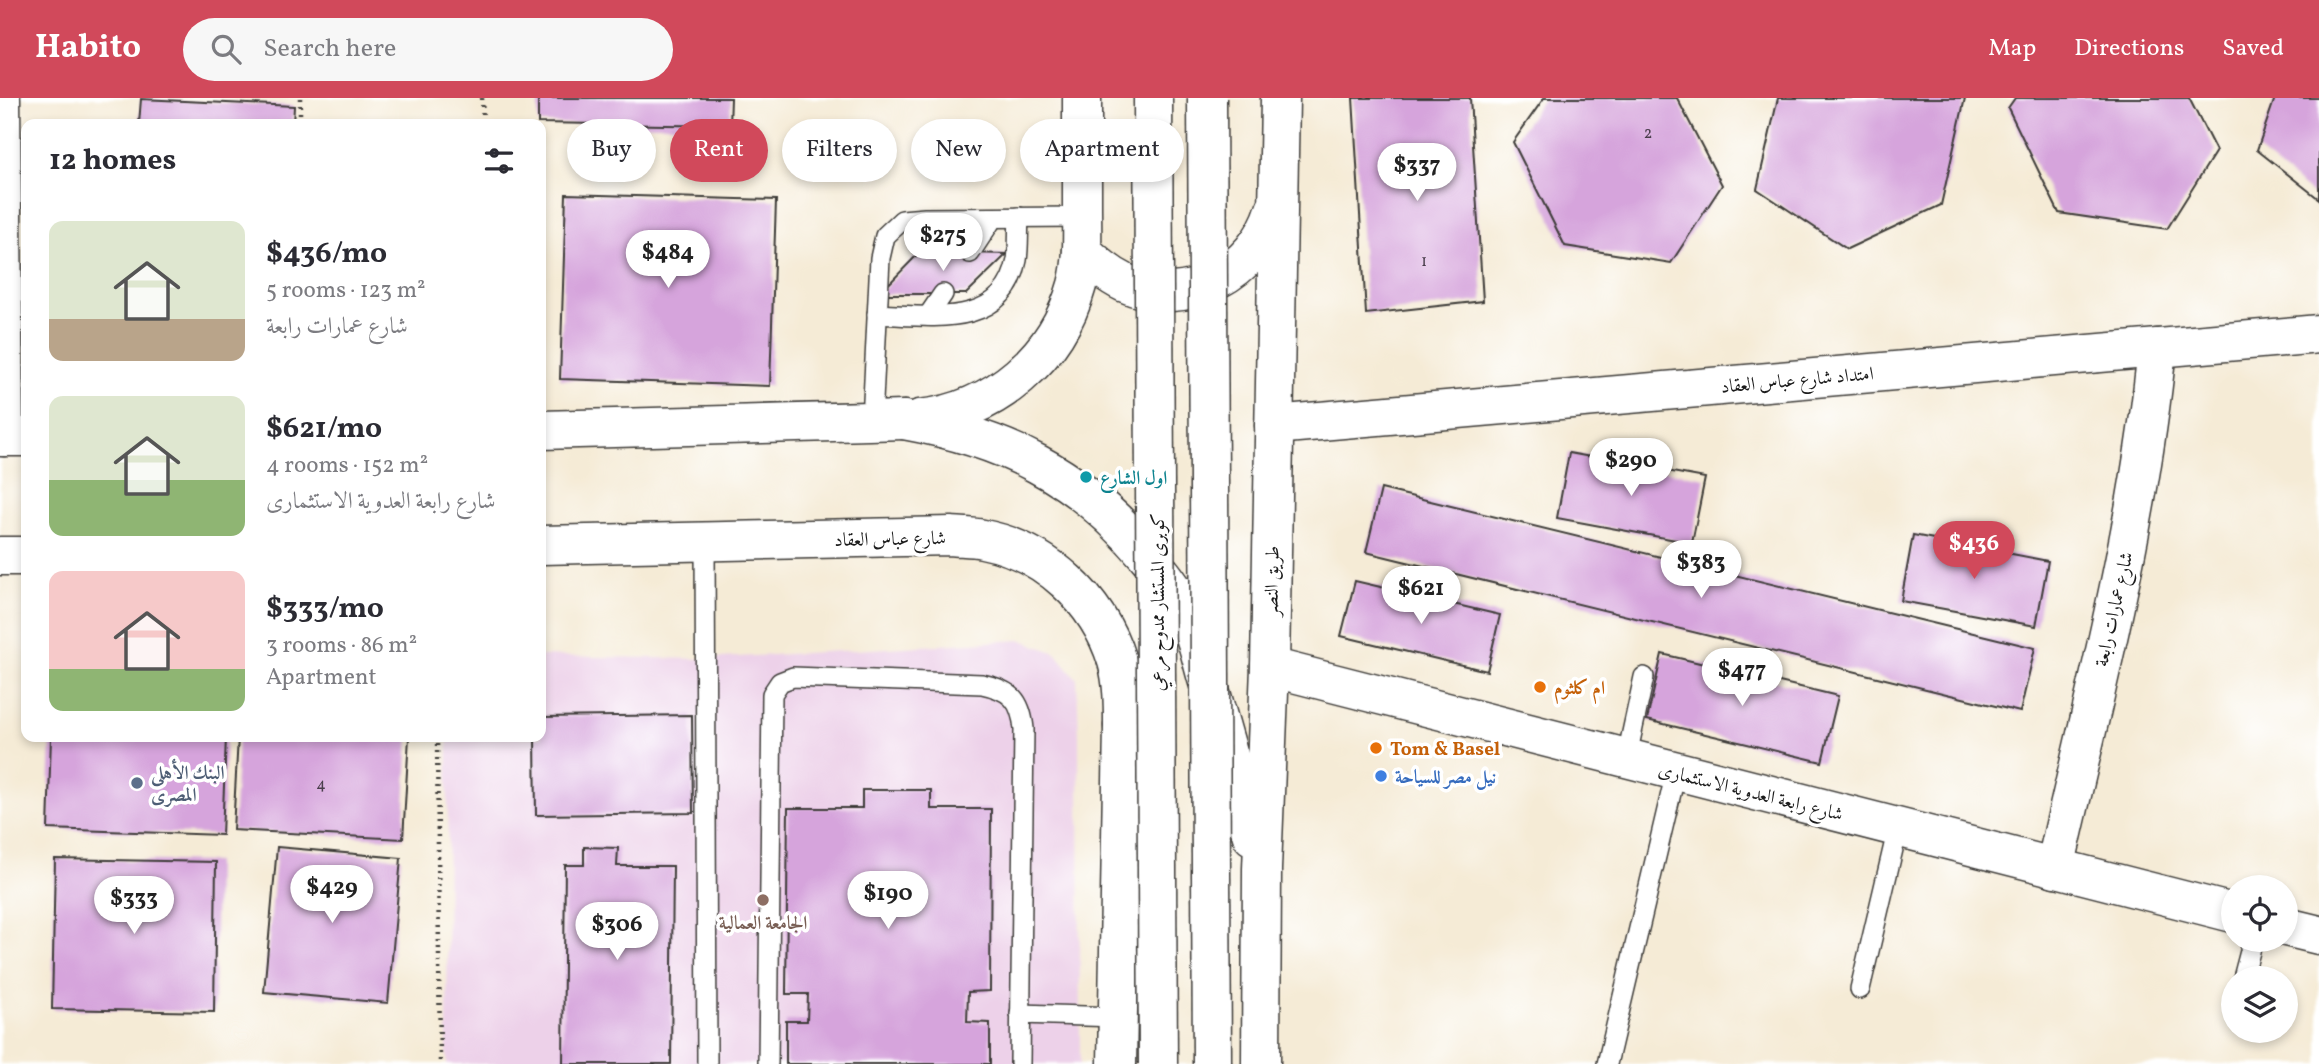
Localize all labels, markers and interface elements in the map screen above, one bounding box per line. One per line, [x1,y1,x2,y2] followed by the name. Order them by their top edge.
[183,18,673,81] search box
[35,26,141,72] text: Habito
[207,30,245,68] icon: search
[263,31,396,67] text: Search here
[1988,32,2036,66] text: Map
[2074,32,2184,66] text: Directions
[2222,32,2284,66] text: Saved
[567,119,656,182] chip: Buy
[670,119,768,182] chip: Rent
[782,119,897,182] chip: Filters
[911,119,1006,182] chip: New
[1020,119,1184,182] chip: Apartment
[1644,123,1652,145] house number: 2
[49,140,176,182] text: 12 homes
[480,142,518,180] icon: filters
[1376,144,1458,203] pin: $337
[1393,150,1441,182] text: $337
[902,214,984,273] pin: $275
[920,220,966,252] text: $275
[627,230,709,290] pin: $484
[266,233,387,275] text: $436/mo
[642,237,694,269] text: $484
[105,249,189,333] icon: home
[1421,251,1427,273] house number: 1
[266,275,426,307] text: 5 rooms · 123 m²
[266,311,408,343] text: شارع عمارات رابعة
[1720,361,1875,402] street label: امتداد شارع عباس العقاد
[266,408,382,450] text: $621/mo
[105,424,189,508] icon: home
[1590,438,1672,498] pin: $290
[1605,445,1657,477] text: $290
[266,450,428,482] text: 4 rooms · 152 m²
[1100,466,1167,493] place label: اول الشارع
[1078,469,1094,485] marker: اول الشارع
[266,486,495,518] text: شارع رابعة العدوية الاستثمارى
[1146,513,1175,691] street label: كوبرى المستشار ممدوح مرعي
[1933,522,2015,581] pin: $436
[834,526,946,555] street label: شارع عباس العقاد
[1949,528,1999,560] text: $436
[1660,540,1742,600] pin: $383
[1259,545,1287,619] street label: طريق النصر
[1677,547,1725,579] text: $383
[2089,549,2142,670] street label: شارع عمارات رابعة
[1380,566,1462,626] pin: $621
[1398,573,1444,605] text: $621
[266,588,384,630] text: $333/mo
[105,599,189,683] icon: home
[266,630,417,662] text: 3 rooms · 86 m²
[1701,648,1783,708] pin: $477
[1718,655,1766,687] text: $477
[266,662,377,694] text: Apartment
[1554,676,1605,705] place label: ام كلثوم
[1532,679,1548,695] marker: ام كلثوم
[1390,737,1500,763] place label: Tom & Basel
[1368,740,1384,756] marker: Tom & Basel
[1655,757,1846,829] street label: شارع رابعة العدوية الاستثمارى
[150,758,225,809] place label: البنك الأهلى المصرى
[1395,765,1496,791] place label: نيل مصر للسياحة
[1373,768,1389,784] marker: نيل مصر للسياحة
[316,774,326,796] house number: 4
[129,775,145,791] marker: البنك الأهلى المصرى
[291,866,373,925] pin: $429
[306,872,358,904] text: $429
[847,872,929,931] pin: $190
[2221,875,2298,1043] map controls
[2221,875,2298,952] button: locate
[93,876,175,936] pin: $333
[863,878,913,910] text: $190
[110,883,158,915] text: $333
[755,892,771,908] marker: الجامعة العمالية
[576,902,658,962] pin: $306
[591,909,643,941] text: $306
[719,911,807,937] place label: الجامعة العمالية
[2221,966,2298,1043] button: layers

